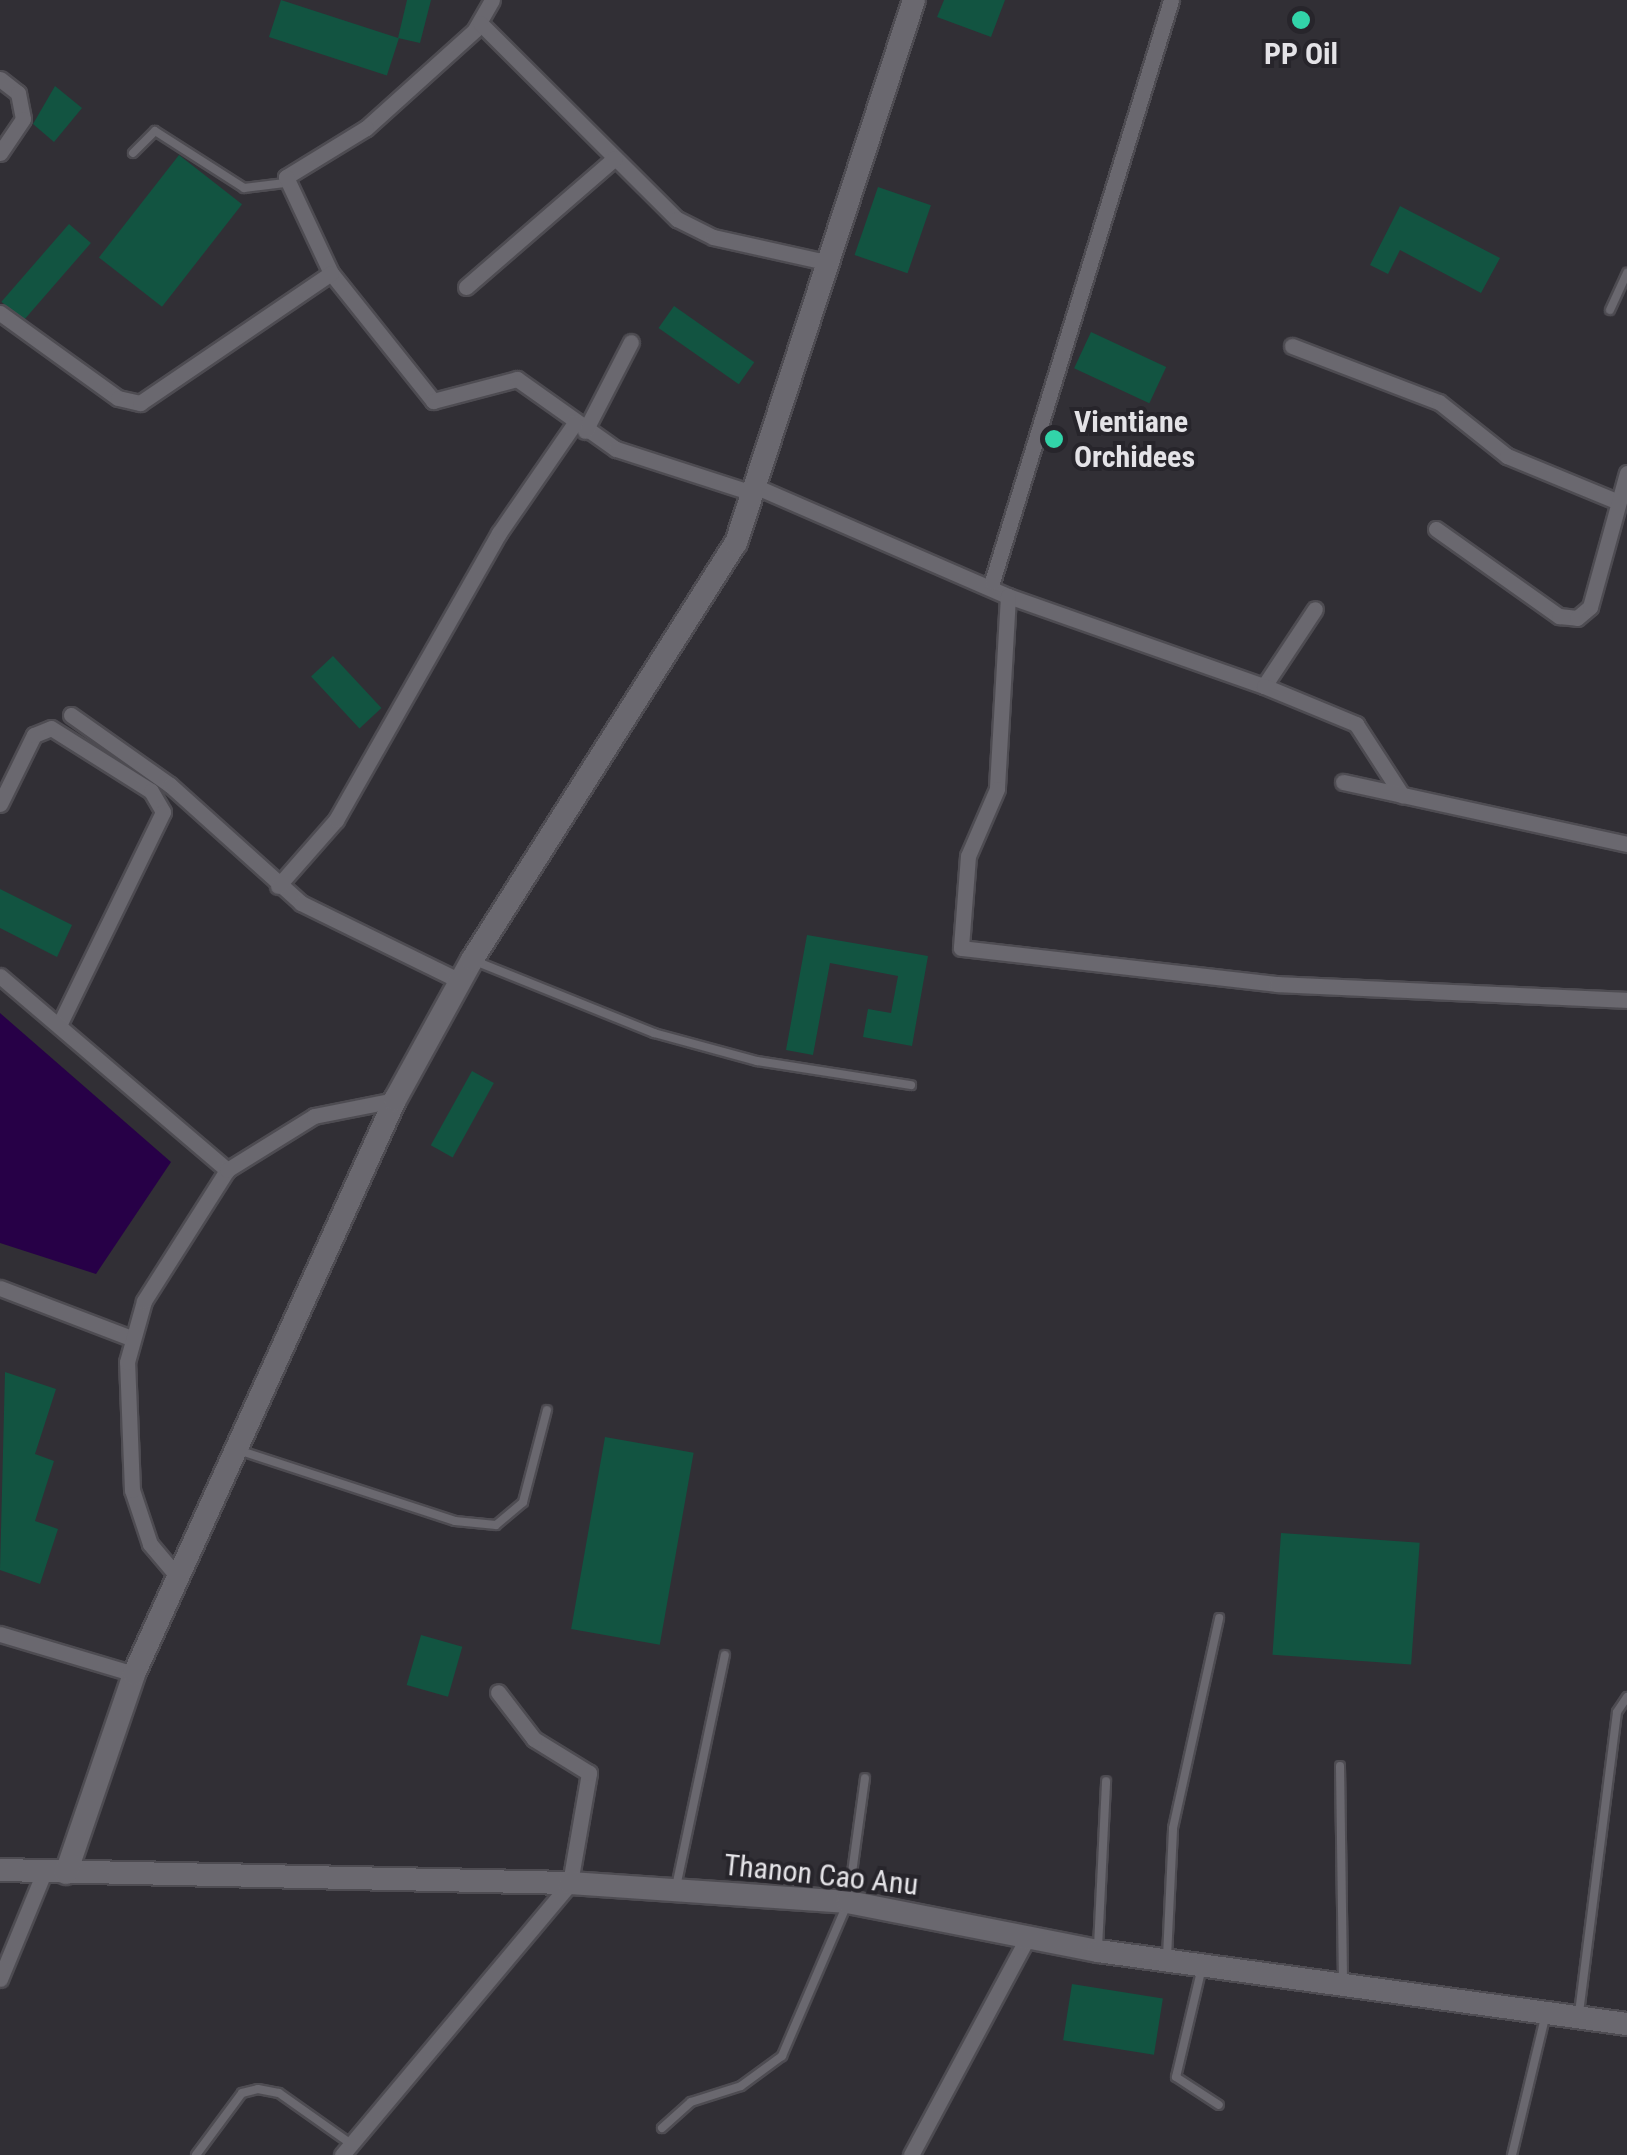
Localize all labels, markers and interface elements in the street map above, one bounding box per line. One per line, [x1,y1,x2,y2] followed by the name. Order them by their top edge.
[1290,9,1312,31] marker: PP Oil
[1264,36,1338,72] place label: PP Oil
[1074,404,1195,474] place label: Vientiane Orchidees
[1043,428,1065,450] marker: Vientiane Orchidees
[722,1847,920,1903] street label: Thanon Cao Anu

